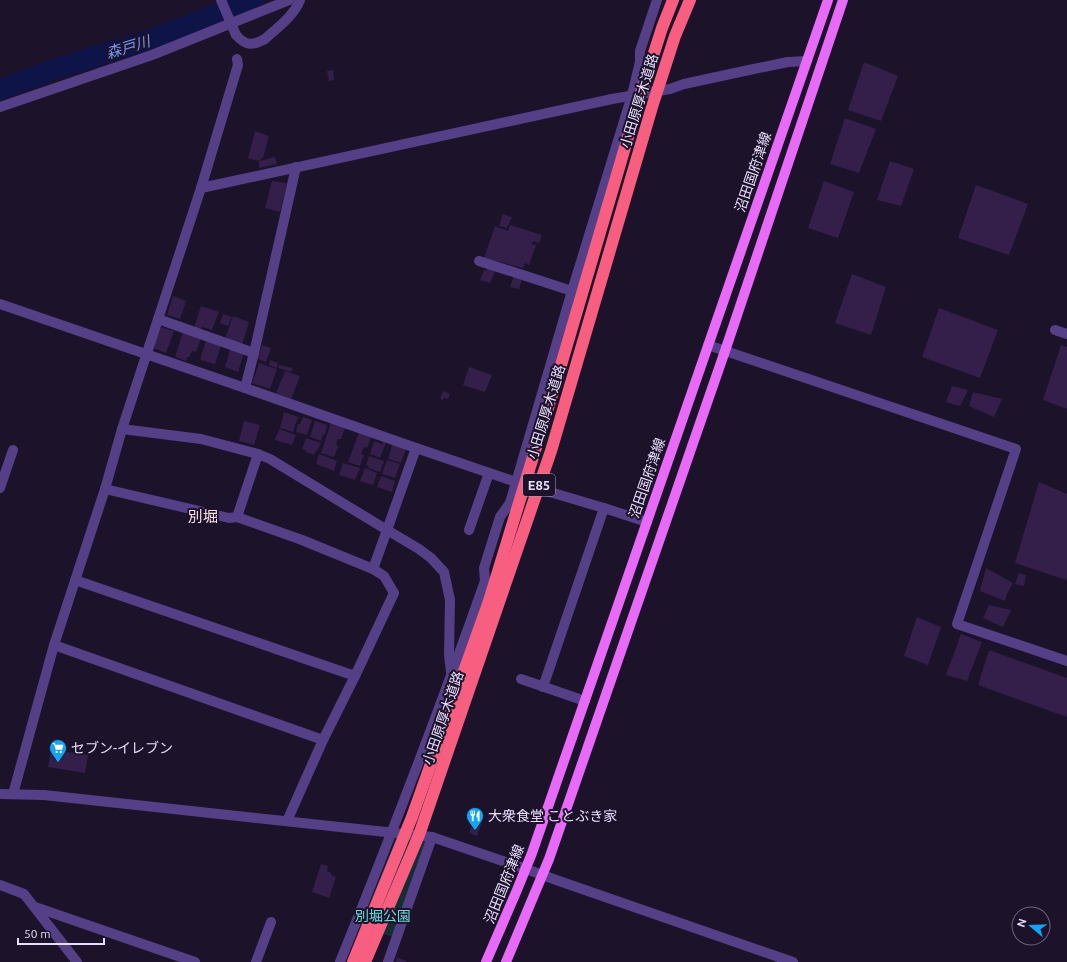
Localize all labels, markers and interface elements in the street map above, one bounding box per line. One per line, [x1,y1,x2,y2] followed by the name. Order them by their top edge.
[104,32,154,62] water label: 森戸川
[617,52,661,150] street label: 小田原厚木道路
[732,130,774,214] street label: 沼田国府津線
[524,363,568,461] street label: 小田原厚木道路
[626,436,668,520] street label: 沼田国府津線
[523,474,555,496] road number: E85
[188,508,218,525] district label: 別堀
[419,669,467,767] street label: 小田原厚木道路
[48,738,68,763] supermarket icon: セブン-イレブン
[71,740,173,756] place label: セブン-イレブン
[465,806,485,831] restaurant icon: 大衆食堂 ことぶき家
[488,808,617,824] place label: 大衆食堂 ことぶき家
[481,842,527,926] street label: 沼田国府津線
[1011,906,1051,946] north arrow
[355,908,411,924] park label: 別堀公園
[1015,917,1029,929] text: N
[18,920,104,946] scale bar
[24,927,51,940] text: 50 m

